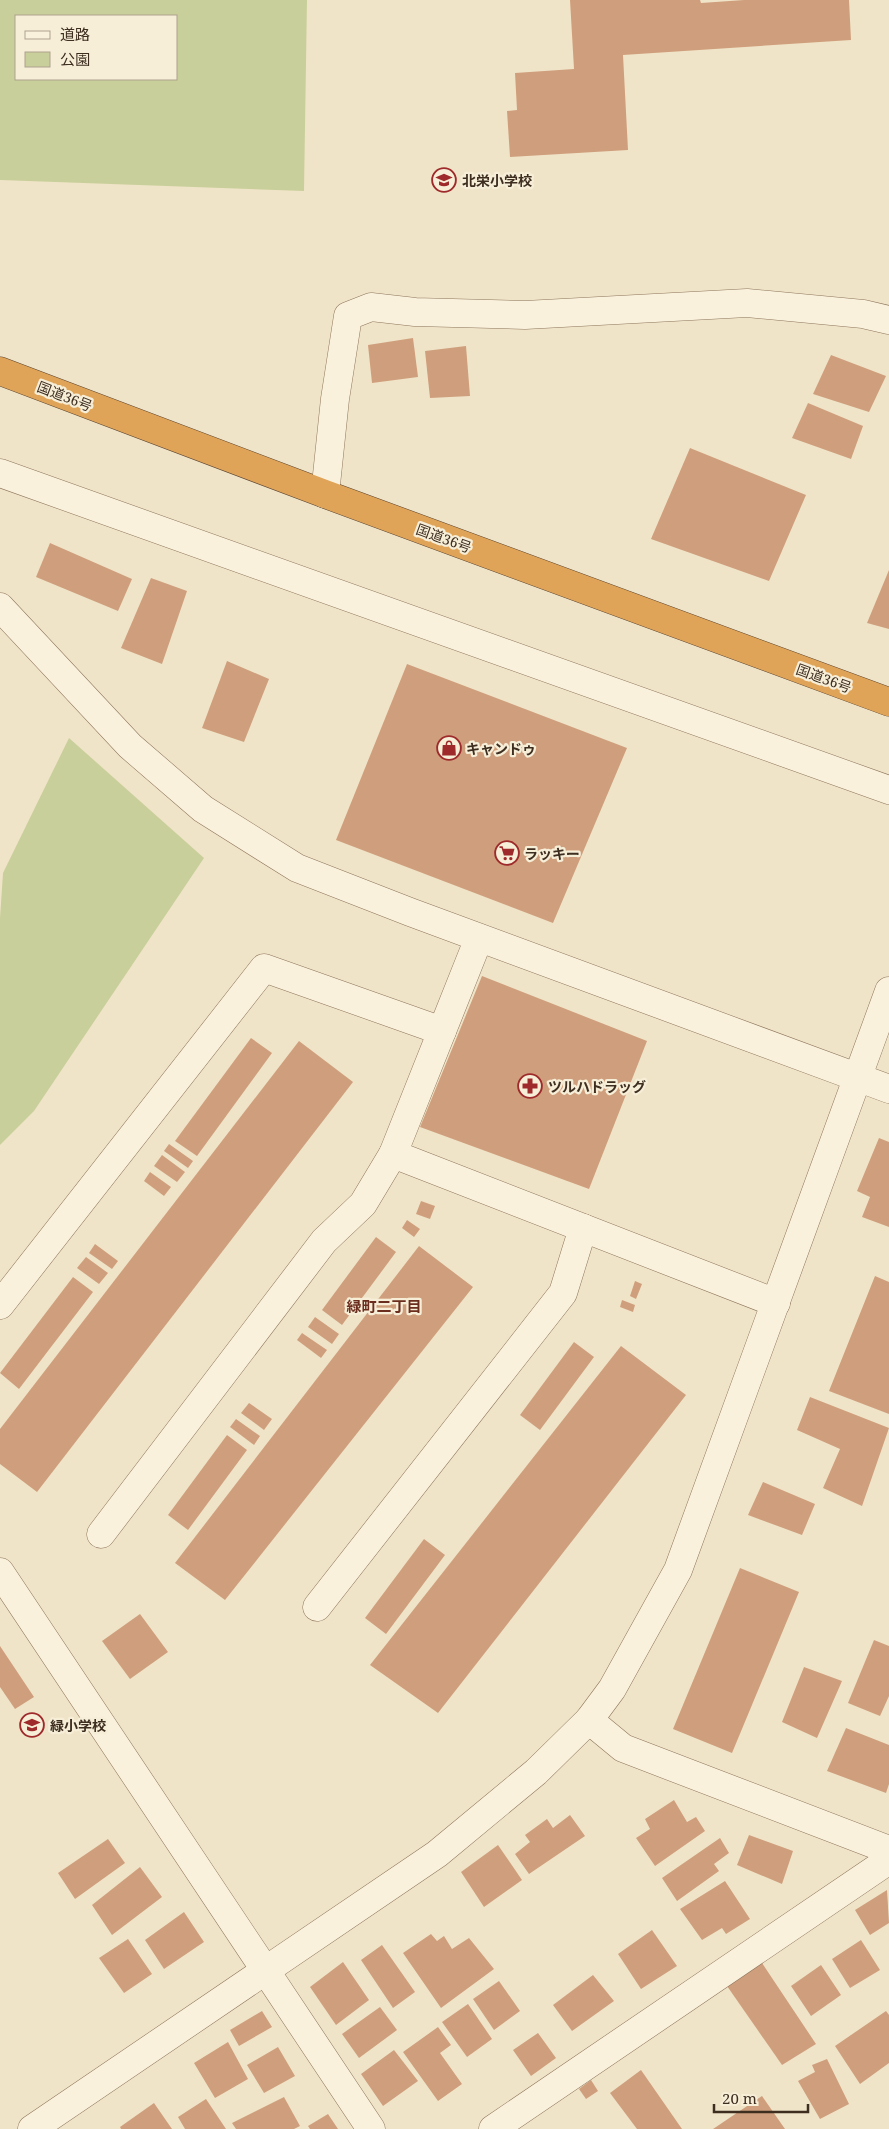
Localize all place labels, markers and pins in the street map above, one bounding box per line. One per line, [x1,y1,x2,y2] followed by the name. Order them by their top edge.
[431,167,457,193] school or university icon: 北栄小学校
[462,171,532,190] place label: 北栄小学校
[436,735,462,761] shop icon: キャンドゥ
[466,739,536,758] place label: キャンドゥ
[494,840,520,866] supermarket icon: ラッキー
[524,844,580,863] place label: ラッキー
[517,1073,543,1099] pharmacy icon: ツルハドラッグ
[548,1077,646,1096] place label: ツルハドラッグ
[19,1712,45,1738] school or university icon: 緑小学校
[50,1716,106,1735] place label: 緑小学校

